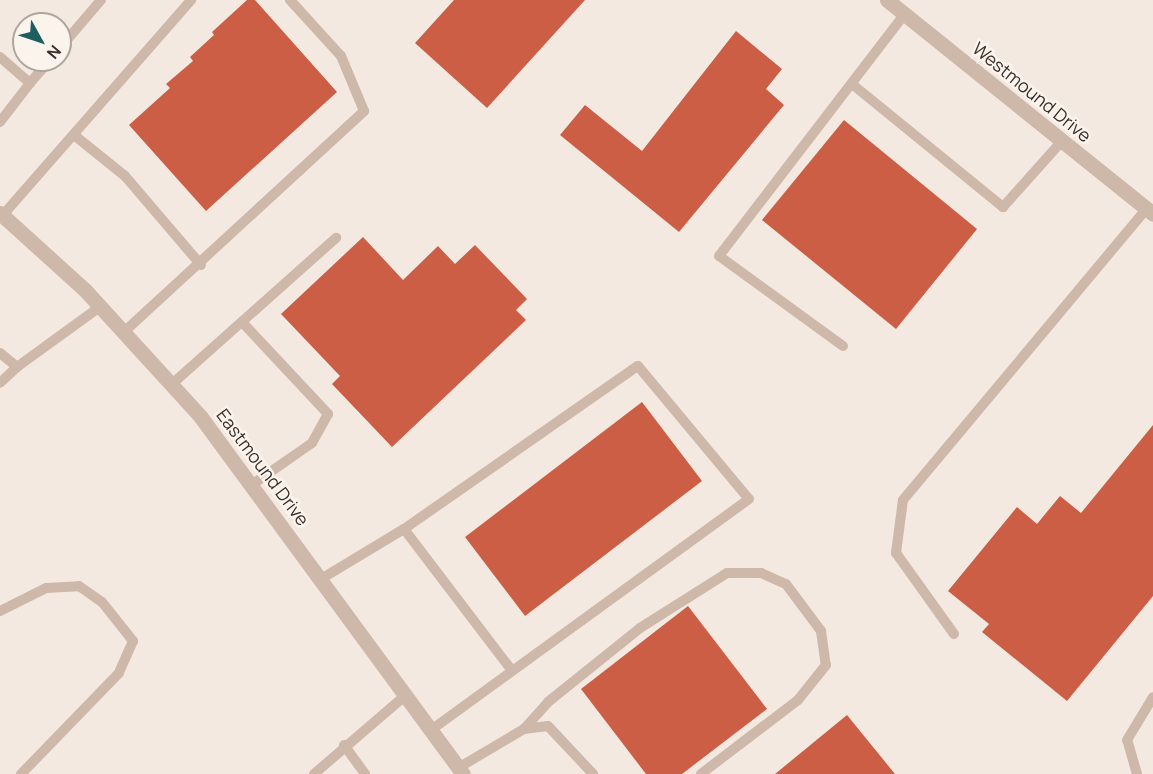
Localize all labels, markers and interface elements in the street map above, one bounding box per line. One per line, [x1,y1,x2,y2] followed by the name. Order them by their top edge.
[12,12,72,72] north arrow
[968,38,1096,146] street label: Westmound Drive
[42,41,66,64] text: N
[212,404,314,530] street label: Eastmound Drive

